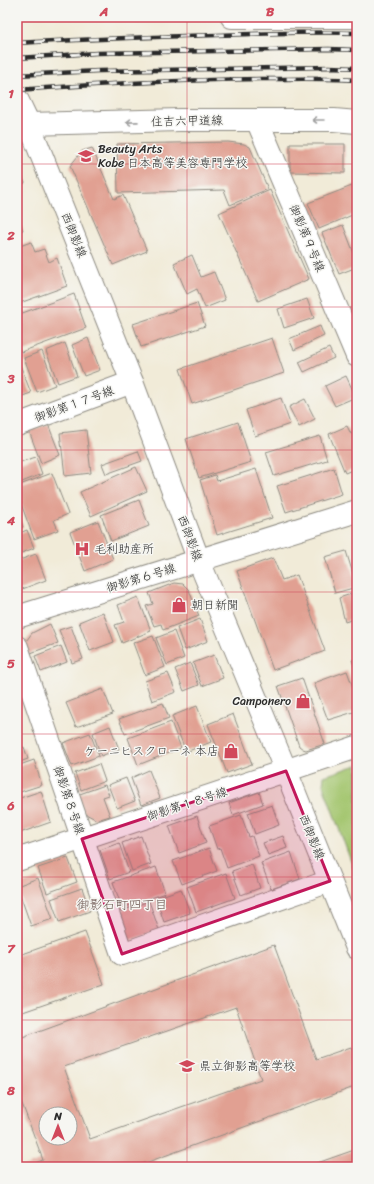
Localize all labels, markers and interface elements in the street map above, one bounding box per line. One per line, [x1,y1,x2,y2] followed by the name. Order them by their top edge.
[99,0,108,23] text: A
[266,0,275,23] text: B
[8,82,14,105] text: 1
[151,109,223,133] street label: 住吉六甲道線
[312,116,325,124] one-way arrow
[126,118,139,125] one-way arrow
[98,138,247,174] place label: Beauty Arts Kobe 日本高等美容専門学校
[77,147,95,165] school or university icon: Beauty Arts Kobe 日本高等美容専門学校
[283,201,331,275] street label: 御影第９号線
[55,209,93,261] street label: 西御影線
[6,224,15,247] text: 2
[6,367,15,390] text: 3
[31,379,117,429] street label: 御影第１７号線
[6,509,16,532] text: 4
[171,512,209,564] street label: 西御影線
[94,538,154,560] place label: 毛利助産所
[73,540,91,558] hospital icon: 毛利助産所
[103,557,179,599] street label: 御影第６号線
[191,594,239,616] place label: 朝日新聞
[170,596,188,614] shop icon: 朝日新聞
[7,652,15,675] text: 5
[233,690,291,712] place label: Camponero
[294,692,312,710] shop icon: Camponero
[84,740,219,762] place label: ケーニヒスクローネ 本店
[222,742,240,760] shop icon: ケーニヒスクローネ 本店
[47,762,91,838] street label: 御影第８号線
[144,781,230,827] street label: 御影第１８号線
[6,794,15,817] text: 6
[293,811,331,863] street label: 西御影線
[76,893,168,916] district label: 御影石町四丁目
[7,937,16,960] text: 7
[199,1055,295,1077] place label: 県立御影高等学校
[178,1057,196,1075] school or university icon: 県立御影高等学校
[6,1079,15,1102] text: 8
[38,1106,78,1146] north arrow
[53,1107,62,1126] text: N

